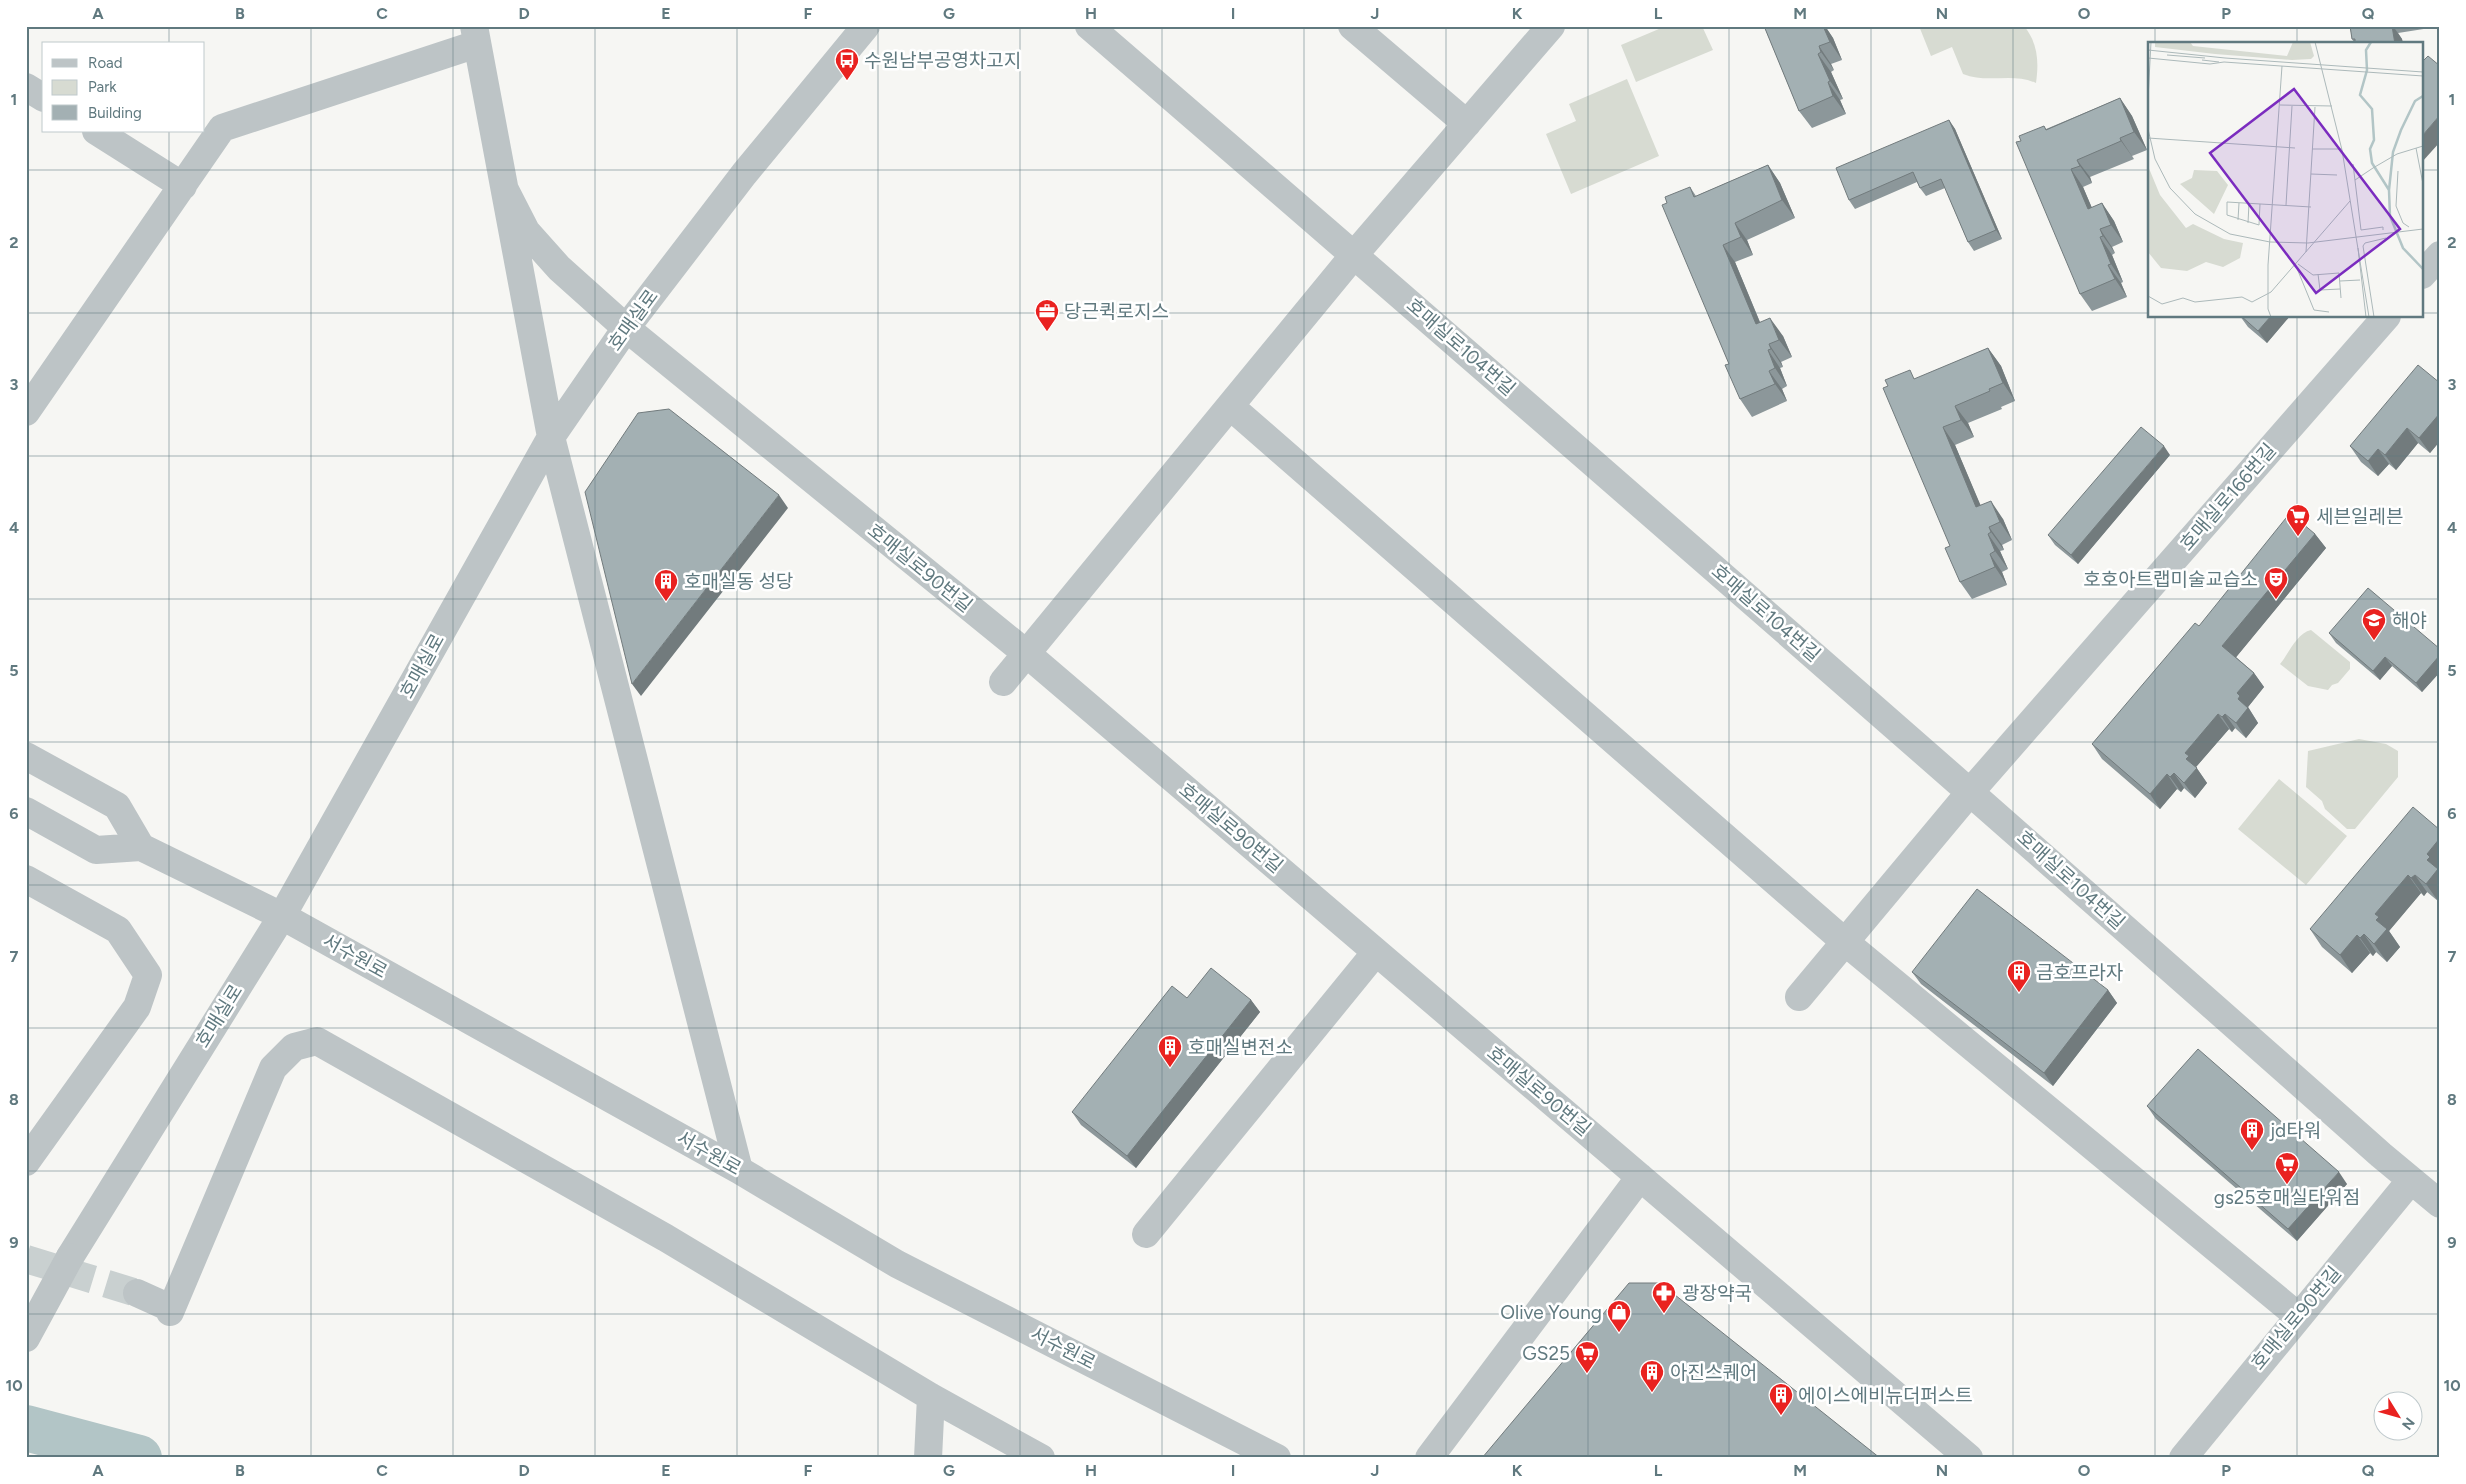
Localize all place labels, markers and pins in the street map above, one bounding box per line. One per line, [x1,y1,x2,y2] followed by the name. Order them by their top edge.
[834,47,860,81] bus stop icon: 수원남부공영차고지
[864,49,1021,72] place label: 수원남부공영차고지
[1034,298,1060,332] office icon: 당근퀵로지스
[1064,300,1169,323] place label: 당근퀵로지스
[2285,503,2311,537] supermarket icon: 세븐일레븐
[2316,505,2403,528] place label: 세븐일레븐
[2263,566,2289,600] theatre icon: 호호아트랩미술교습소
[653,568,679,602] building icon: 호매실동 성당
[2083,568,2258,591] place label: 호호아트랩미술교습소
[684,570,794,593] place label: 호매실동 성당
[2361,607,2387,641] school or university icon: 해야
[2392,609,2427,632] place label: 해야
[2006,959,2032,993] building icon: 금호프라자
[2036,961,2123,984] place label: 금호프라자
[1157,1034,1183,1068] building icon: 호매실변전소
[1188,1036,1293,1059] place label: 호매실변전소
[2239,1117,2265,1151] building icon: jd타워
[2269,1119,2321,1142] place label: jd타워
[2274,1151,2300,1185] supermarket icon: gs25호매실타워점
[2214,1186,2360,1209] place label: gs25호매실타워점
[1651,1280,1677,1314] pharmacy icon: 광장약국
[1682,1282,1752,1305] place label: 광장약국
[1606,1299,1632,1333] shop icon: Olive Young
[1500,1301,1602,1324] place label: Olive Young
[1574,1340,1600,1374] supermarket icon: GS25
[1522,1342,1570,1365] place label: GS25
[1639,1359,1665,1393] building icon: 아진스퀘어
[1670,1361,1757,1384] place label: 아진스퀘어
[1768,1382,1794,1416] building icon: 에이스에비뉴더퍼스트
[1798,1384,1973,1407] place label: 에이스에비뉴더퍼스트

